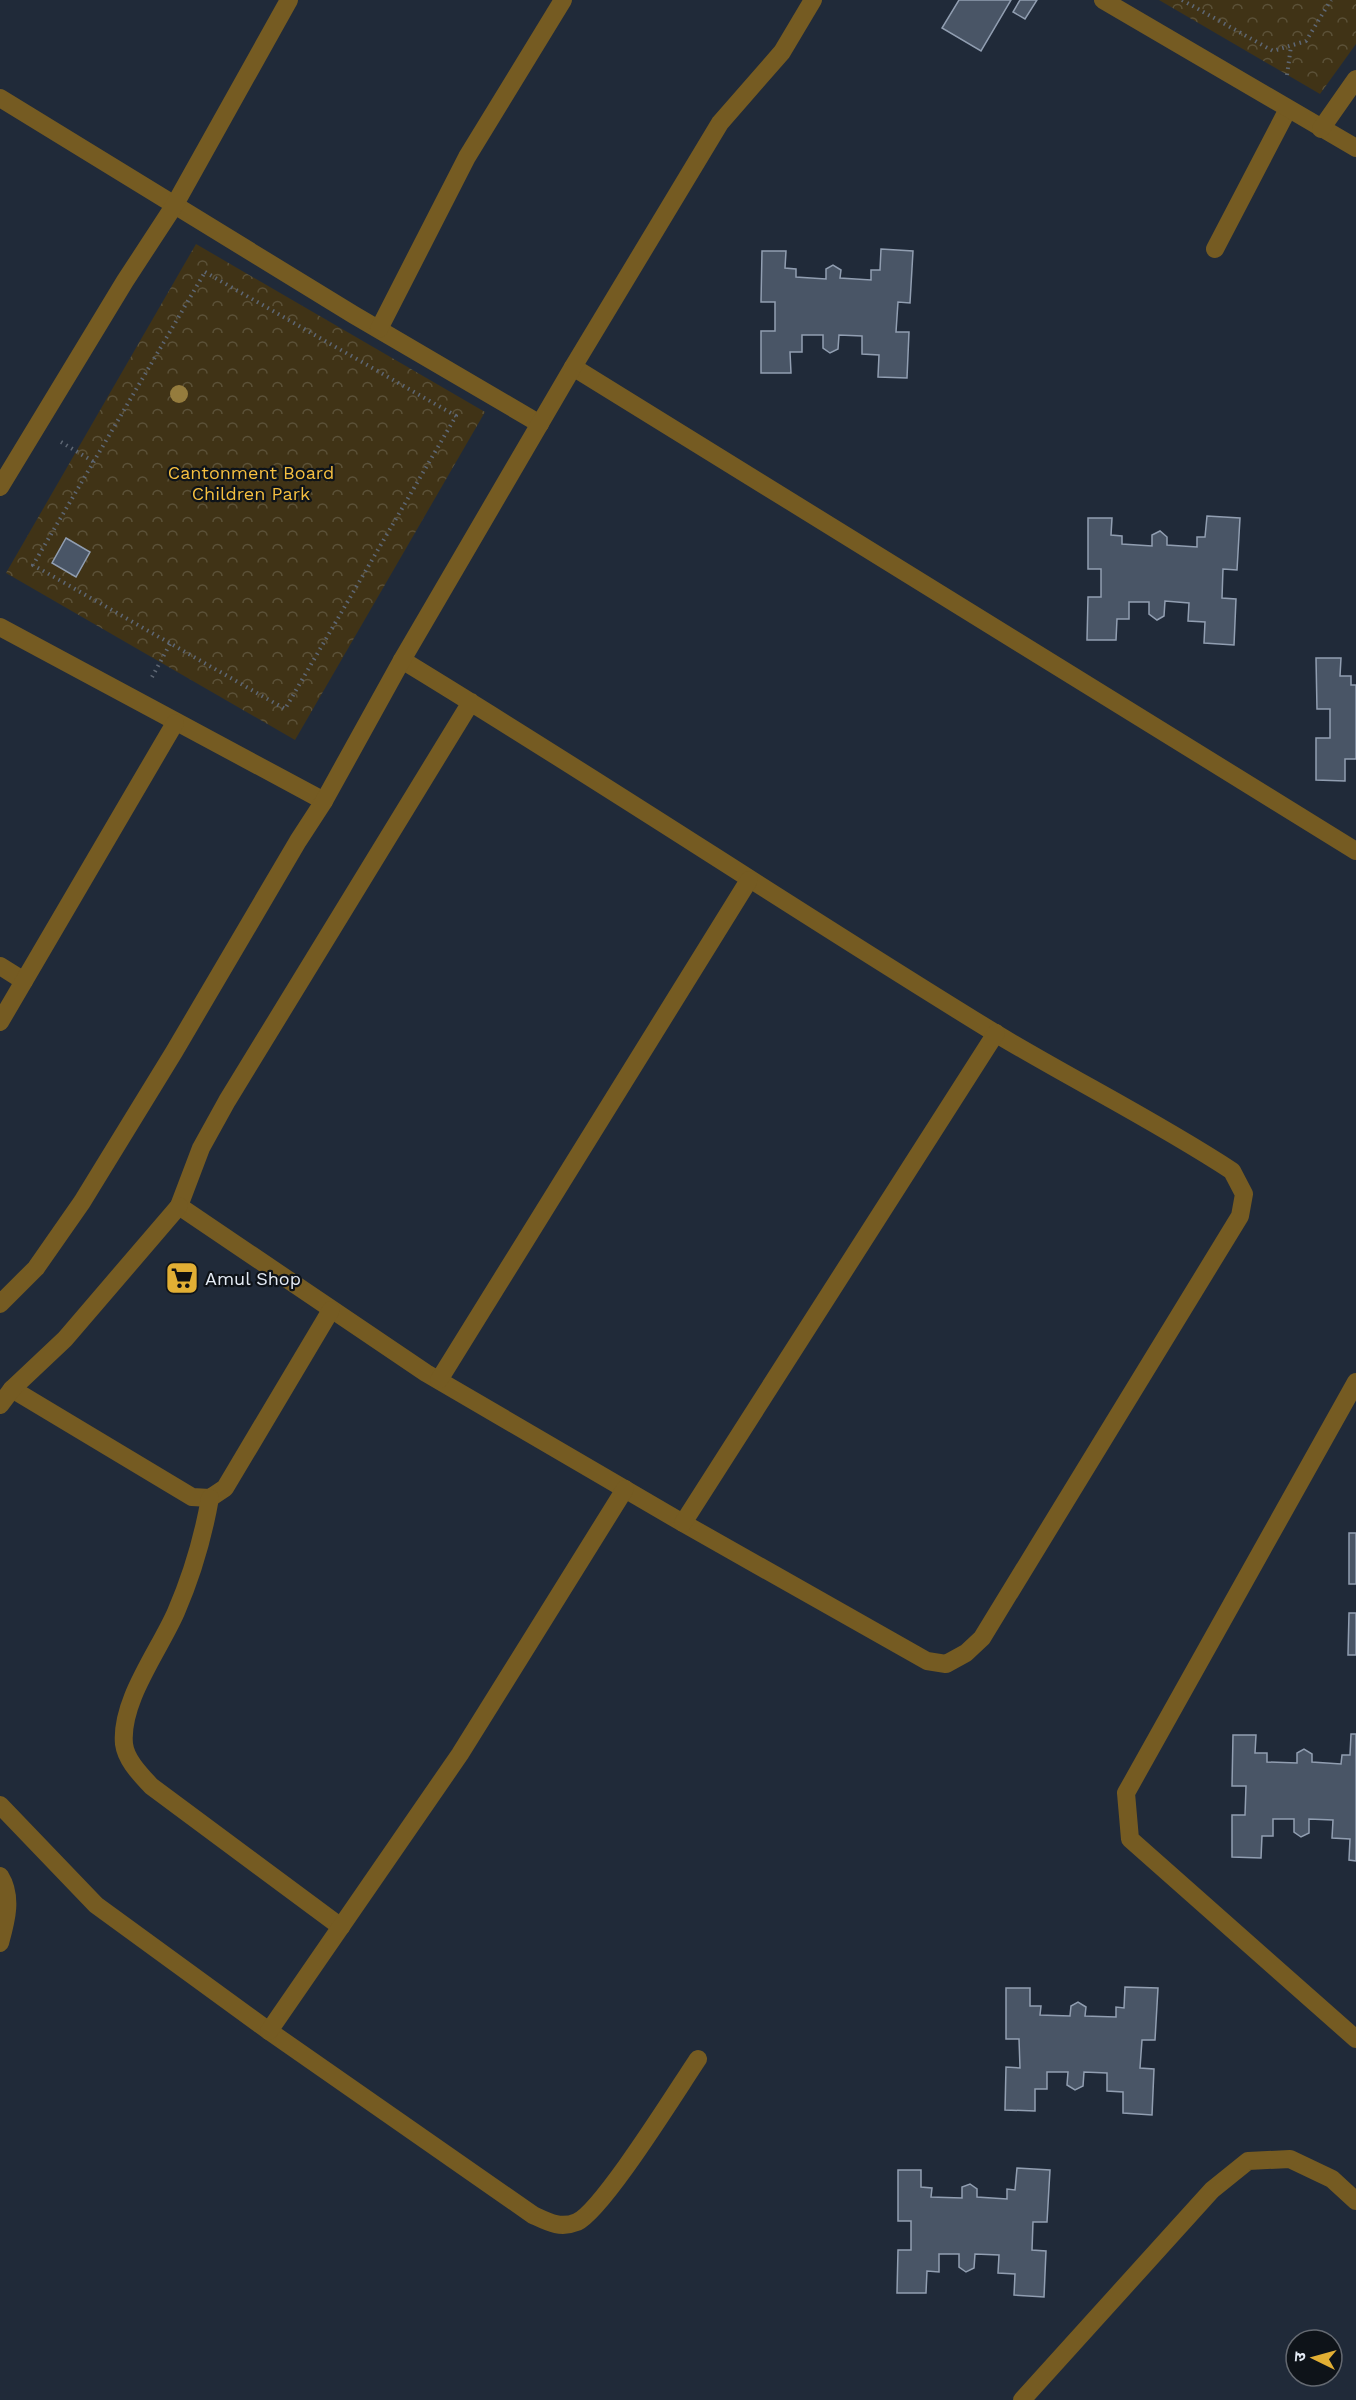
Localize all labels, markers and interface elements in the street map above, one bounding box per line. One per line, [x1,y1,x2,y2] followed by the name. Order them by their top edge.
[168,462,334,504] park label: Cantonment Board Children Park
[164,1260,200,1296] supermarket icon: Amul Shop
[205,1268,301,1289] place label: Amul Shop
[1284,2328,1344,2388] north arrow
[1290,2351,1309,2362] text: उ

